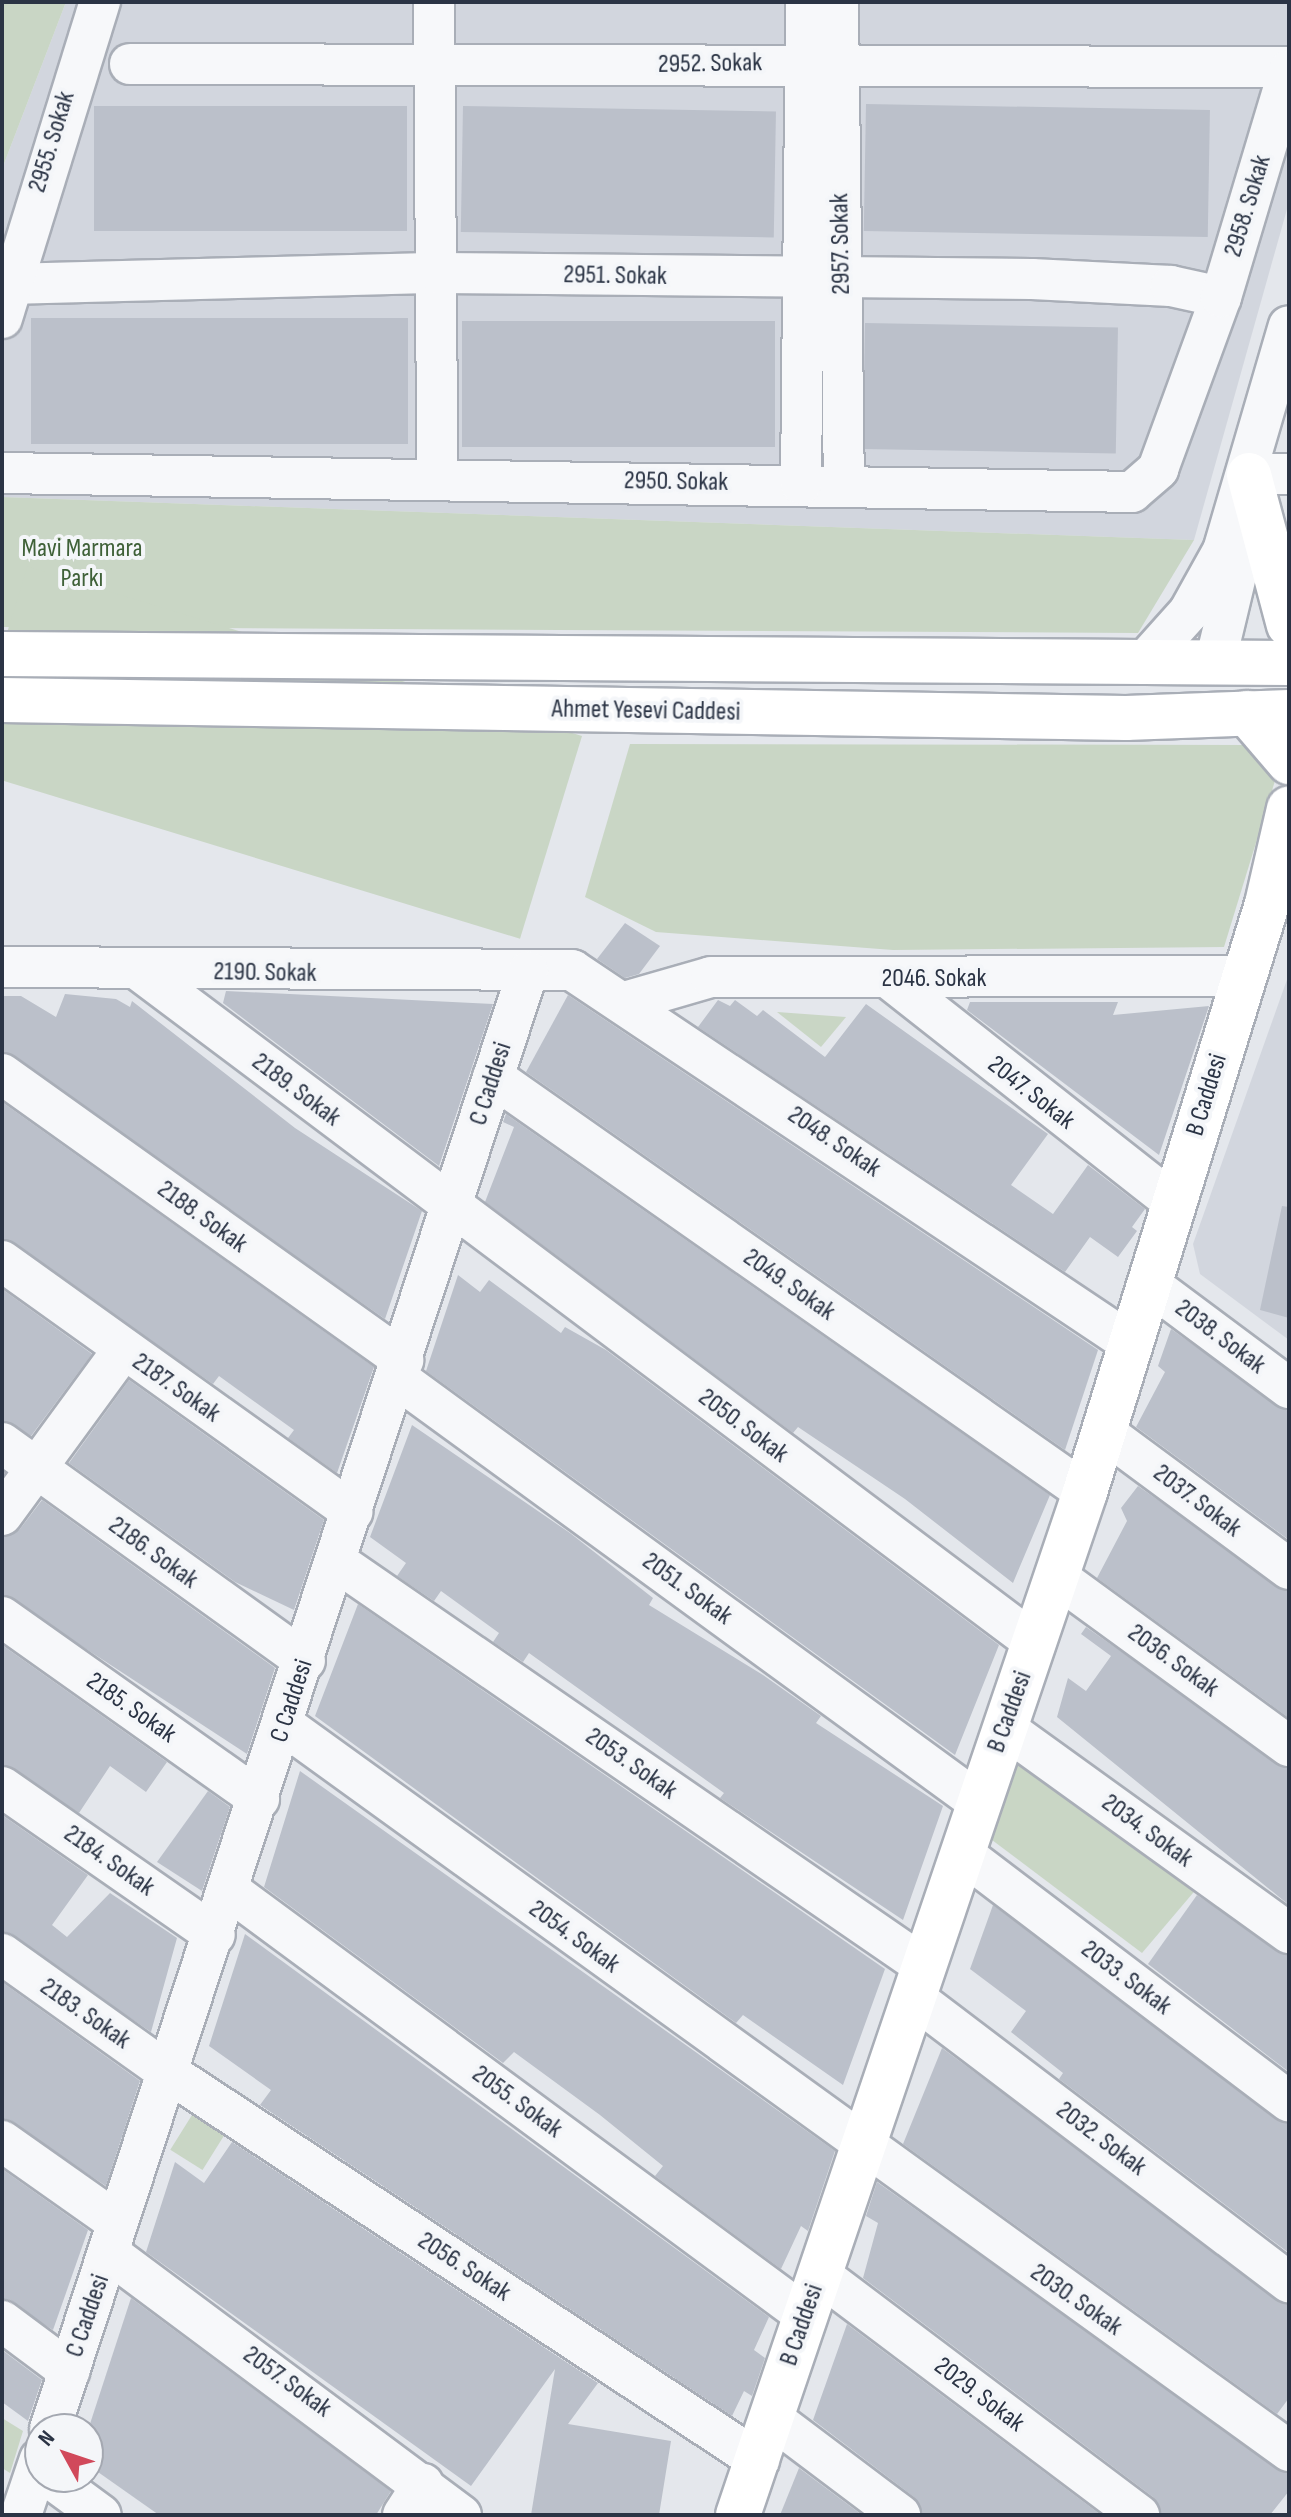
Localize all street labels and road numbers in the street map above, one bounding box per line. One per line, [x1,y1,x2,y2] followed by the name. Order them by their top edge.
[658,47,762,81] street label: 2952. Sokak
[22,88,82,196] street label: 2955. Sokak
[1218,151,1278,261] street label: 2958. Sokak
[825,193,857,295] street label: 2957. Sokak
[563,260,667,292] street label: 2951. Sokak
[624,465,728,499] street label: 2950. Sokak
[551,694,741,728] street label: Ahmet Yesevi Caddesi
[213,957,317,989] street label: 2190. Sokak
[882,963,986,995] street label: 2046. Sokak
[463,1039,519,1129] street label: C Caddesi
[245,1047,347,1133] street label: 2189. Sokak
[981,1049,1081,1137] street label: 2047. Sokak
[1180,1050,1234,1140] street label: B Caddesi
[782,1100,886,1184] street label: 2048. Sokak
[151,1174,253,1260] street label: 2188. Sokak
[737,1242,841,1328] street label: 2049. Sokak
[1169,1293,1271,1381] street label: 2038. Sokak
[126,1347,226,1429] street label: 2187. Sokak
[692,1382,794,1470] street label: 2050. Sokak
[1147,1458,1247,1544] street label: 2037. Sokak
[102,1510,204,1596] street label: 2186. Sokak
[636,1546,738,1632] street label: 2051. Sokak
[1121,1618,1225,1704] street label: 2036. Sokak
[264,1656,320,1746] street label: C Caddesi
[80,1666,182,1750] street label: 2185. Sokak
[981,1667,1039,1757] street label: B Caddesi
[579,1721,683,1807] street label: 2053. Sokak
[1095,1788,1199,1874] street label: 2034. Sokak
[58,1819,160,1903] street label: 2184. Sokak
[523,1894,625,1980] street label: 2054. Sokak
[1075,1934,1177,2022] street label: 2033. Sokak
[34,1972,136,2056] street label: 2183. Sokak
[466,2059,568,2145] street label: 2055. Sokak
[1050,2095,1152,2183] street label: 2032. Sokak
[412,2225,516,2309] street label: 2056. Sokak
[1024,2257,1128,2343] street label: 2030. Sokak
[59,2271,117,2361] street label: C Caddesi
[774,2280,830,2370] street label: B Caddesi
[237,2340,337,2424] street label: 2057. Sokak
[928,2351,1030,2439] street label: 2029. Sokak

